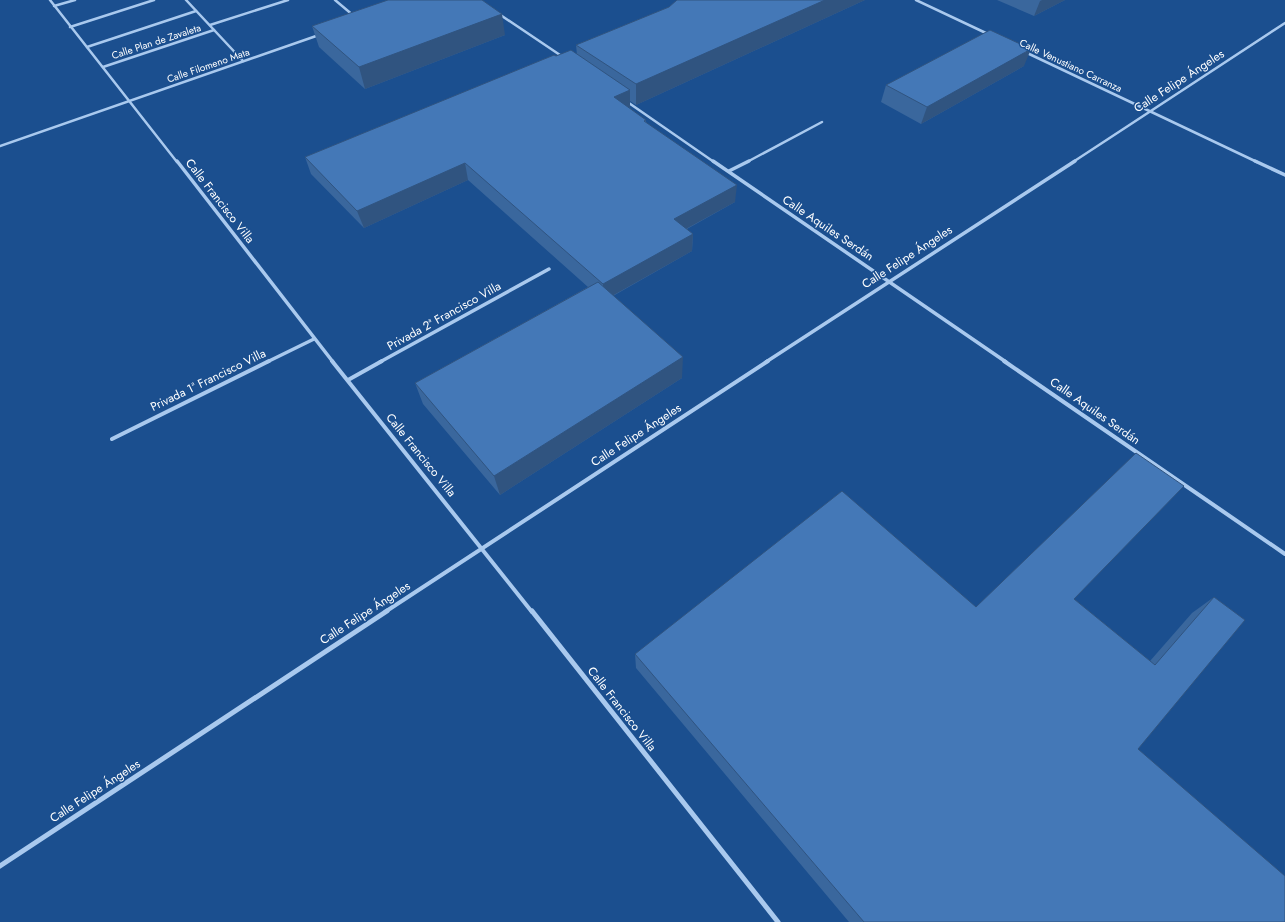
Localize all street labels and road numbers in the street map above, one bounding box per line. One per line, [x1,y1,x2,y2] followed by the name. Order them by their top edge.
[110,20,203,63] street label: Calle Plan de Zavaleta
[1017,35,1125,96] street label: Calle Venustiano Carranza
[165,44,252,87] street label: Calle Filomeno Mata
[1130,45,1228,117] street label: Calle Felipe Ángeles
[181,155,259,247] street label: Calle Francisco Villa
[779,191,877,265] street label: Calle Aquiles Serdán
[858,221,956,293] street label: Calle Felipe Ángeles
[384,277,505,355] street label: Privada 2ª Francisco Villa
[147,344,269,416] street label: Privada 1ª Francisco Villa
[1046,373,1144,449] street label: Calle Aquiles Serdán
[587,399,685,471] street label: Calle Felipe Ángeles
[382,409,461,501] street label: Calle Francisco Villa
[316,577,414,649] street label: Calle Felipe Ángeles
[583,663,661,755] street label: Calle Francisco Villa
[46,755,144,827] street label: Calle Felipe Ángeles

